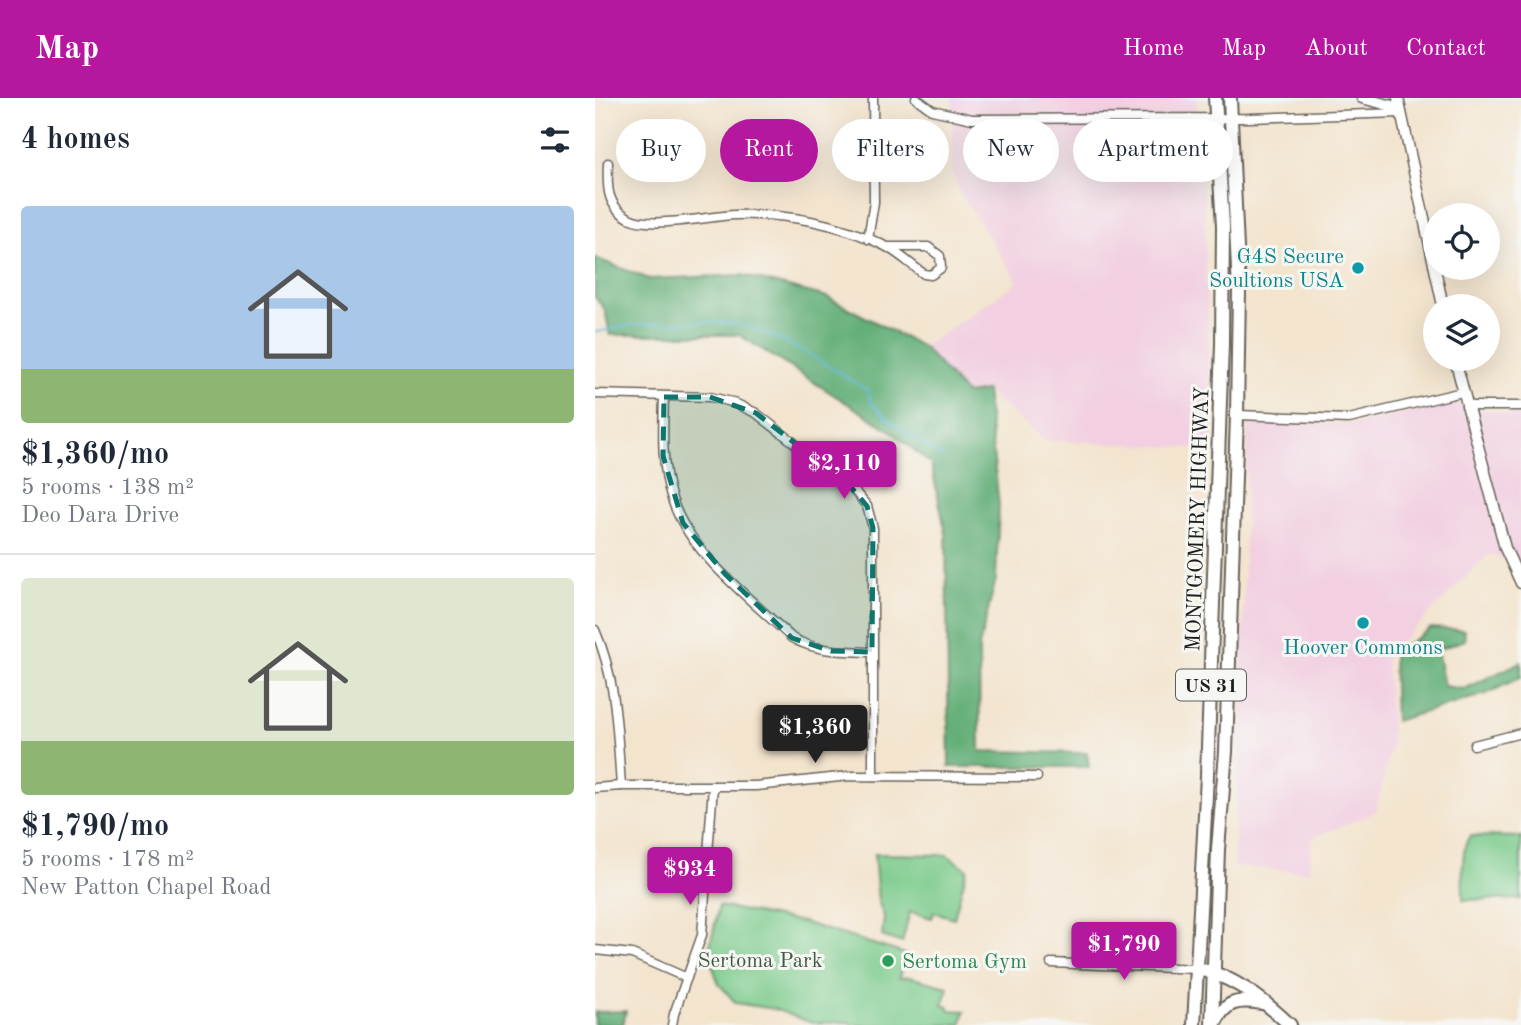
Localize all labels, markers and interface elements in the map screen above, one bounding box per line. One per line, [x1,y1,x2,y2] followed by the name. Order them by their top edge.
[35,33,99,66] text: Map
[1123,37,1184,61] text: Home
[1222,37,1266,61] text: Map
[1304,37,1368,61] text: About
[1406,37,1486,61] text: Contact
[616,119,706,182] chip: Buy
[720,119,818,182] chip: Rent
[832,119,949,182] chip: Filters
[963,119,1059,182] chip: New
[1073,119,1233,182] chip: Apartment
[536,121,574,159] icon: filters
[21,125,130,155] text: 4 homes
[1423,203,1500,371] map controls
[1423,203,1500,280] button: locate
[1209,247,1344,292] place label: G4S Secure Soultions USA
[235,251,361,377] icon: home
[1350,260,1366,276] marker: G4S Secure Soultions USA
[1423,294,1500,371] button: layers
[1183,386,1214,652] street label: MONTGOMERY HIGHWAY
[21,440,169,470] text: $1,360/mo
[787,442,901,501] pin: $2,110
[807,452,881,475] text: $2,110
[21,476,194,499] text: 5 rooms · 138 m²
[21,504,179,527] text: Deo Dara Drive
[1355,615,1371,631] marker: Hoover Commons
[235,623,361,749] icon: home
[1283,638,1443,659] place label: Hoover Commons
[1176,670,1246,700] road number: US 31
[758,706,872,765] pin: $1,360
[778,716,852,739] text: $1,360
[21,812,169,842] text: $1,790/mo
[21,848,194,871] text: 5 rooms · 178 m²
[649,848,731,907] pin: $934
[663,858,717,881] text: $934
[21,876,272,899] text: New Patton Chapel Road
[1067,922,1181,982] pin: $1,790
[1087,933,1161,956] text: $1,790
[697,951,823,972] park label: Sertoma Park
[902,952,1027,973] place label: Sertoma Gym
[880,953,896,969] marker: Sertoma Gym

